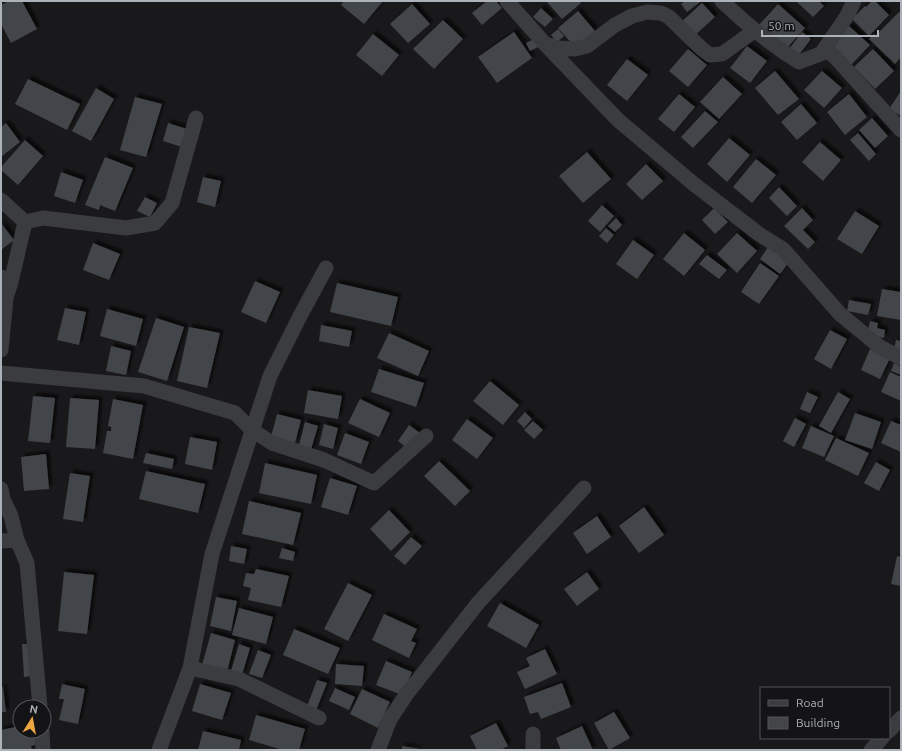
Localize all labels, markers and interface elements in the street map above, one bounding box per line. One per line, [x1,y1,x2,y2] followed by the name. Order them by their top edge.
[762,12,878,38] scale bar
[768,19,795,32] text: 50 m
[760,687,890,739] legend
[796,696,824,709] text: Road
[12,699,52,739] north arrow
[29,703,39,716] text: N
[796,716,840,729] text: Building

